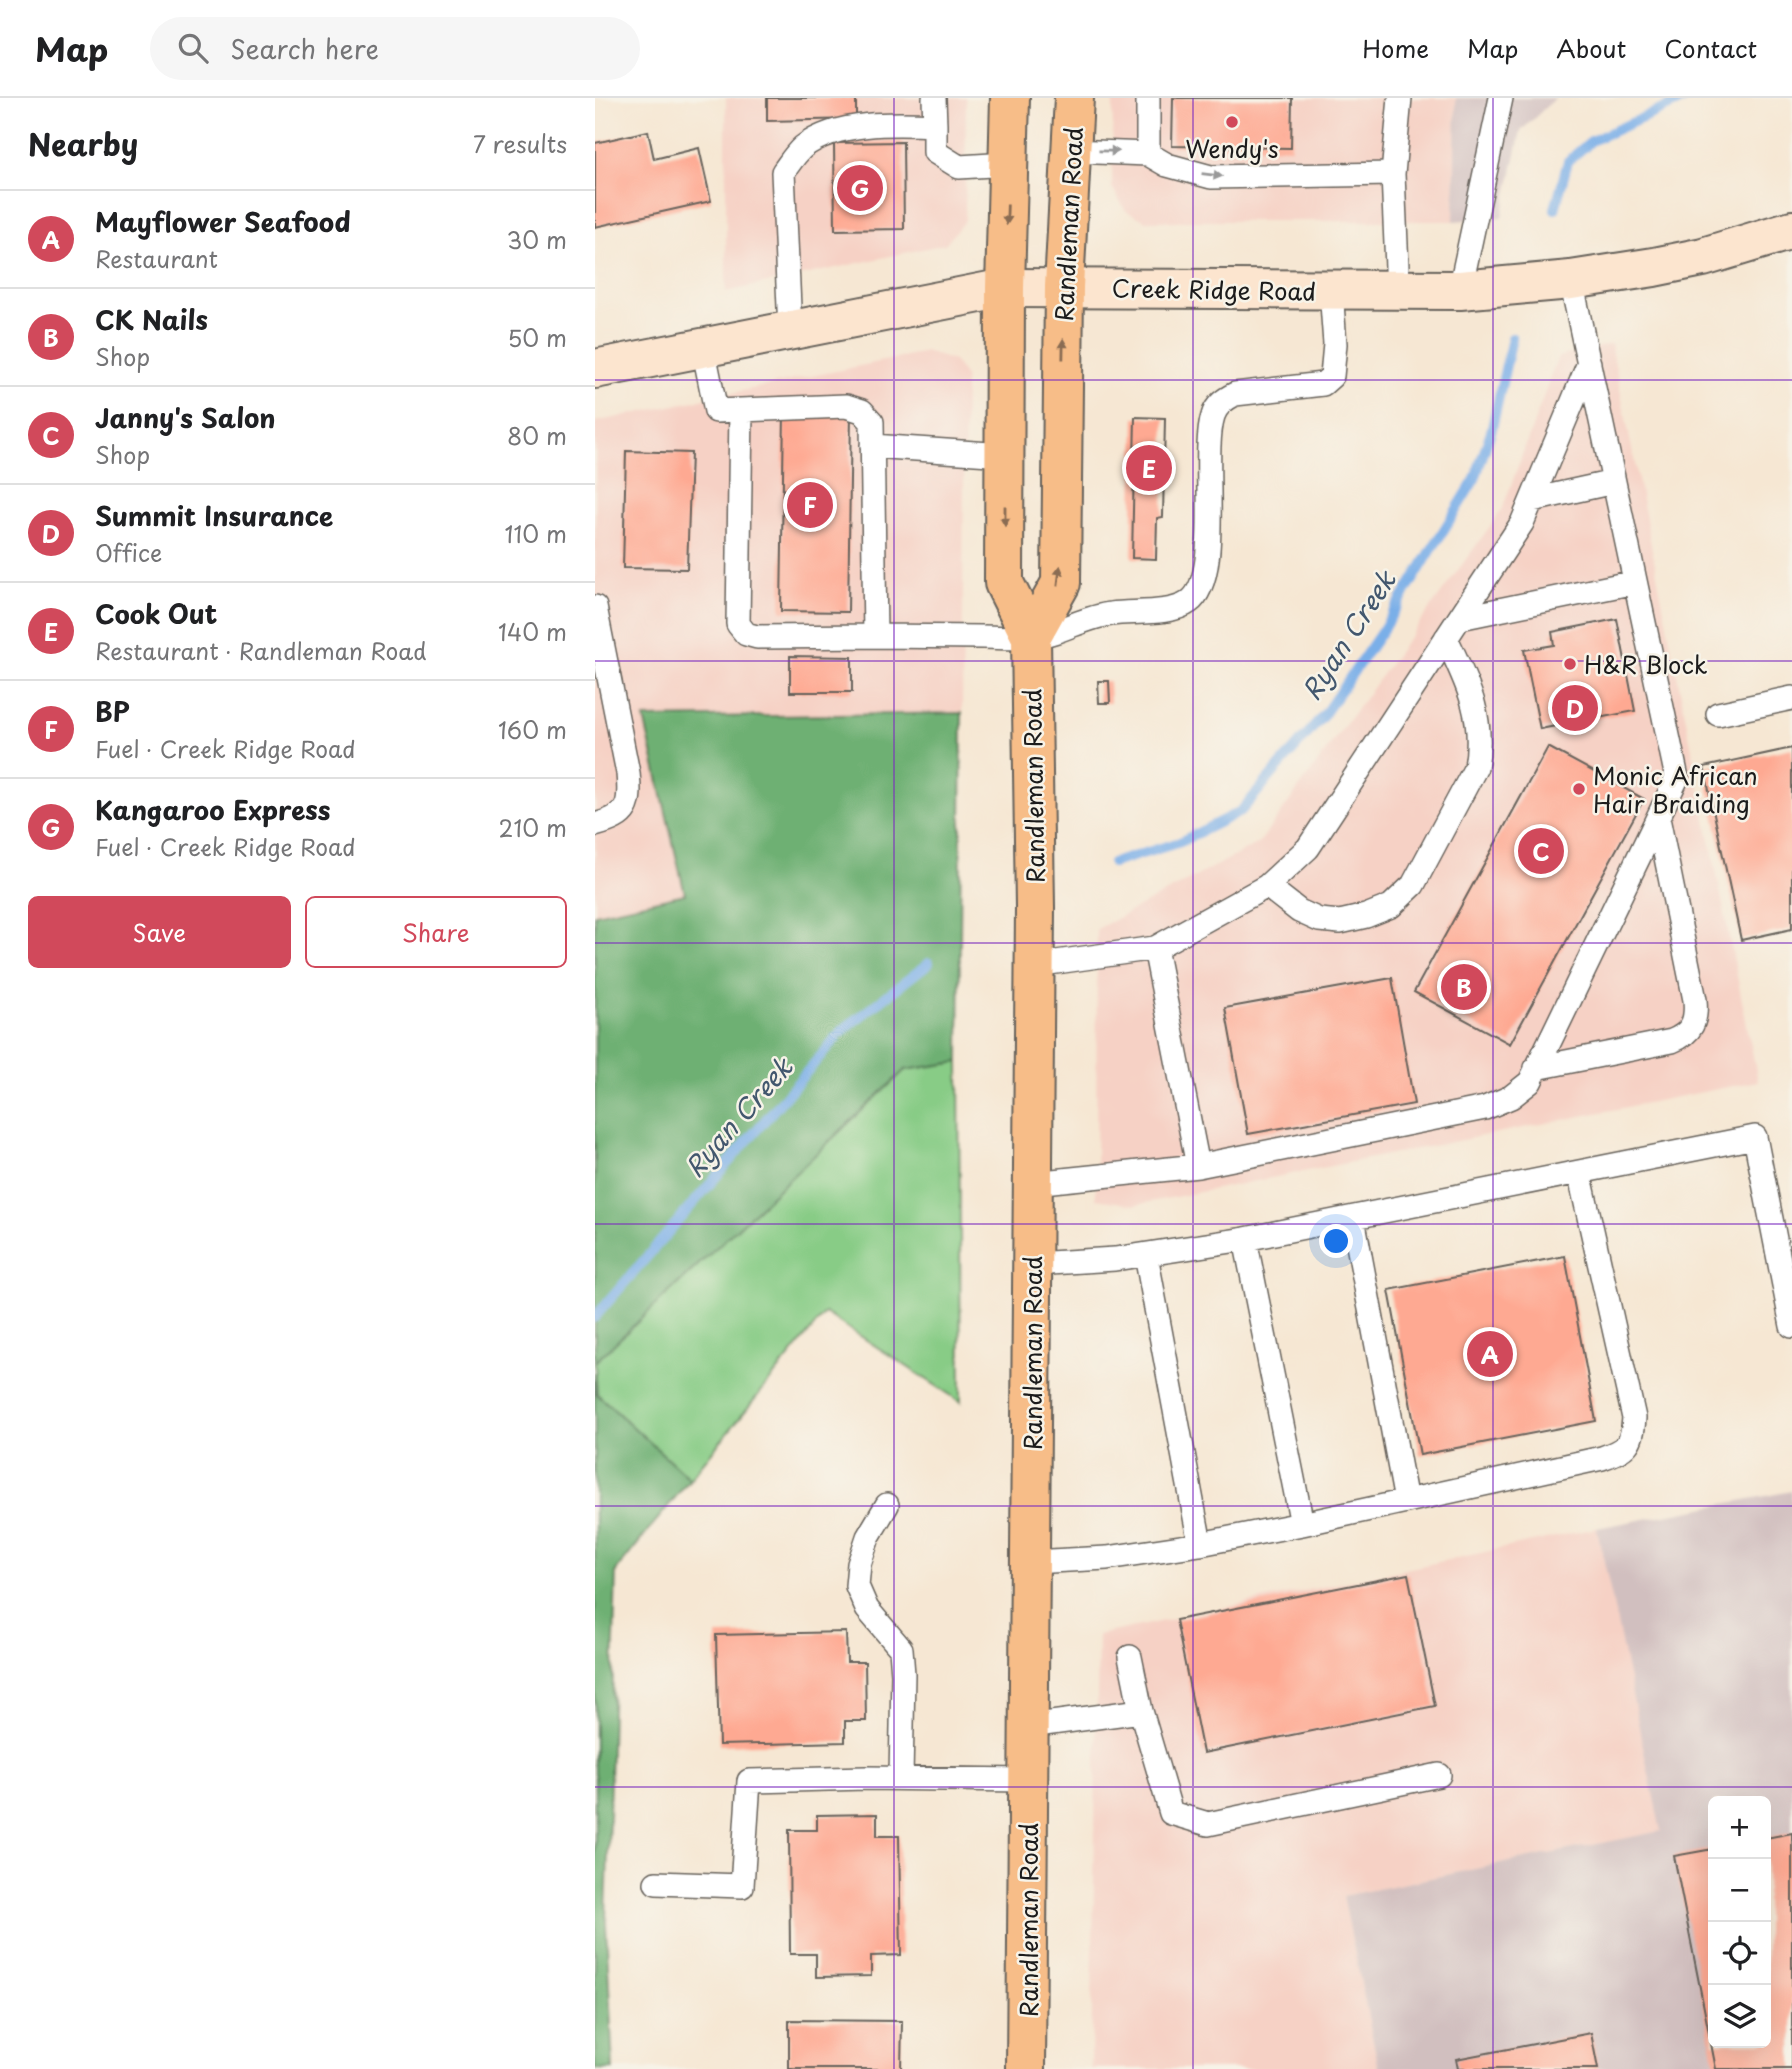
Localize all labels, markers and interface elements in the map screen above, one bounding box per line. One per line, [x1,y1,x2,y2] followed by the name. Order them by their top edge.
[150,17,640,80] search box
[35,23,108,73] text: Map
[174,29,212,67] icon: search
[230,29,379,68] text: Search here
[1362,30,1429,66] text: Home
[1467,30,1518,66] text: Map
[1556,30,1626,66] text: About
[1664,30,1757,66] text: Contact
[1224,114,1240,130] marker: Wendy's
[28,121,138,166] text: Nearby
[473,126,567,161] text: 7 results
[1045,126,1091,322] street label: Randleman Road
[1185,130,1279,166] place label: Wendy's
[1099,145,1121,157] one-way arrow
[837,162,883,214] pin: G
[1201,170,1223,181] one-way arrow
[95,202,351,241] text: Mayflower Seafood
[1001,204,1013,226] one-way arrow
[42,222,60,257] text: A
[506,222,567,257] text: 30 m
[95,241,218,276] text: Restaurant
[1111,269,1317,309] street label: Creek Ridge Road
[95,300,208,339] text: CK Nails
[43,320,59,355] text: B
[507,320,567,355] text: 50 m
[1057,338,1069,360] one-way arrow
[95,339,150,374] text: Shop
[95,398,276,437] text: Janny's Salon
[42,418,60,453] text: C
[507,418,567,453] text: 80 m
[95,437,150,472] text: Shop
[1126,442,1172,494] pin: E
[787,479,833,531] pin: F
[95,496,333,535] text: Summit Insurance
[999,505,1011,527] one-way arrow
[42,516,60,551] text: D
[505,516,567,551] text: 110 m
[95,535,162,570] text: Office
[1292,562,1405,707] water label: Ryan Creek
[1054,565,1065,587] one-way arrow
[95,594,217,633] text: Cook Out
[44,614,58,649] text: E
[498,614,567,649] text: 140 m
[95,633,427,668] text: Restaurant · Randleman Road
[1584,646,1708,682] place label: H&R Block
[1562,656,1578,672] marker: H&R Block
[1552,682,1598,734] pin: D
[1013,688,1053,884] street label: Randleman Road
[95,692,130,731] text: BP
[44,712,58,747] text: F
[498,712,567,747] text: 160 m
[95,731,356,766] text: Fuel · Creek Ridge Road
[1593,757,1758,821] place label: Monic African Hair Braiding
[1571,781,1587,797] marker: Monic African Hair Braiding
[95,790,330,829] text: Kangaroo Express
[42,810,60,845] text: G
[499,810,567,845] text: 210 m
[1518,825,1564,877] pin: C
[95,829,356,864] text: Fuel · Creek Ridge Road
[28,896,291,968] button: Save
[305,896,567,968] button: Share
[1441,961,1487,1013] pin: B
[675,1048,802,1185] water label: Ryan Creek
[1319,1224,1353,1258] your location
[1014,1256,1050,1450] street label: Randleman Road
[1467,1328,1513,1380] pin: A
[1708,1796,1771,2048] map controls
[1708,1796,1771,1859] button: +
[1010,1823,1046,2017] street label: Randleman Road
[1708,1859,1771,1922] button: −
[1708,1922,1771,1985] button: locate
[1708,1985,1771,2048] button: layers

